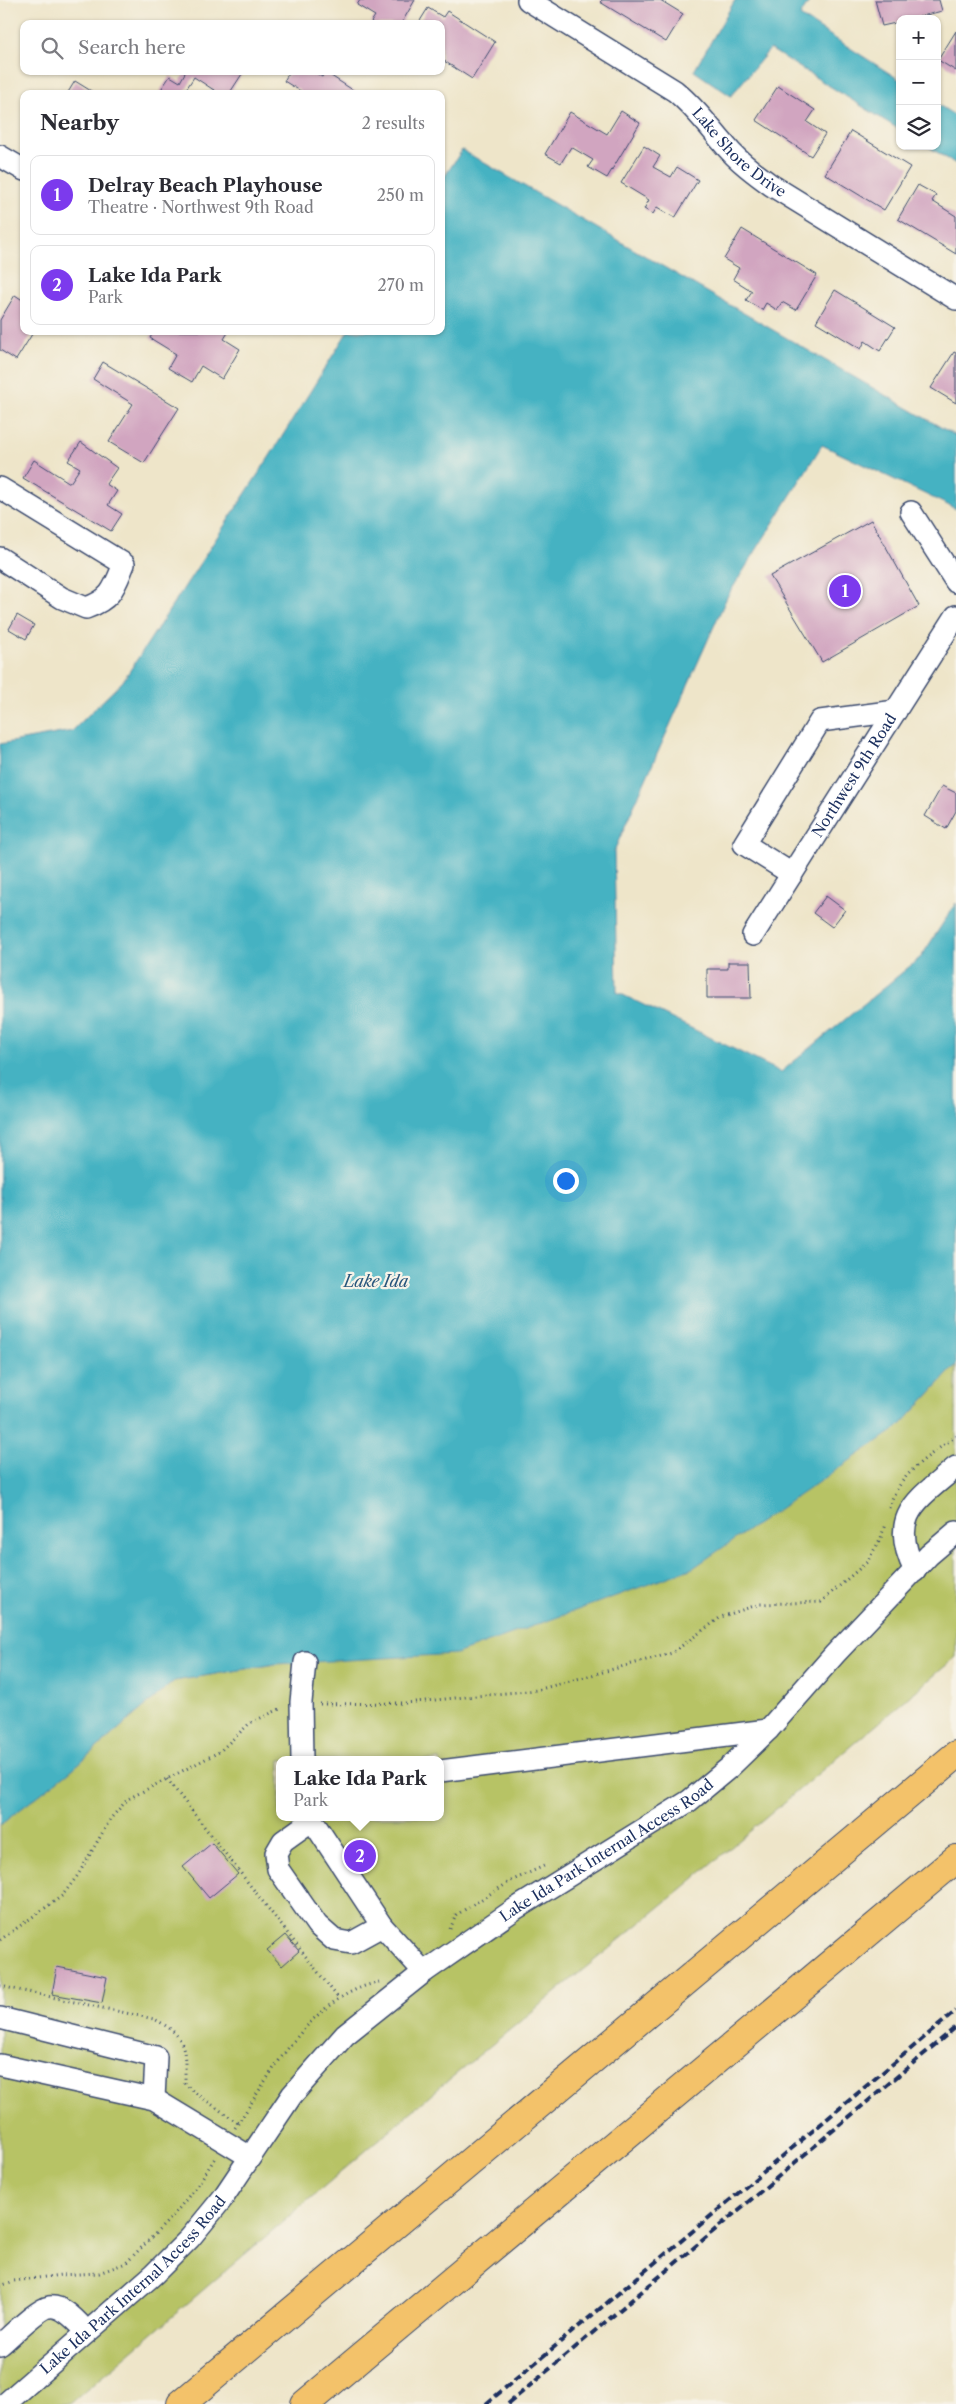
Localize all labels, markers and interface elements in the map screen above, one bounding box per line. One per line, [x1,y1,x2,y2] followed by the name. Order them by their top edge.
[896,15,941,150] map controls
[896,15,941,60] button: +
[20,20,445,75] search box
[38,34,66,62] icon: search
[78,36,186,59] text: Search here
[896,60,941,105] button: −
[688,103,790,201] street label: Lake Shore Drive
[896,105,941,150] button: layers
[40,110,119,135] text: Nearby
[362,113,425,133] text: 2 results
[88,174,323,197] text: Delray Beach Playhouse
[53,185,61,205] text: 1
[377,185,424,205] text: 250 m
[88,197,314,217] text: Theatre · Northwest 9th Road
[88,264,221,287] text: Lake Ida Park
[52,275,62,295] text: 2
[378,275,424,295] text: 270 m
[88,287,123,307] text: Park
[829,572,861,610] pin: 1
[808,710,900,841] street label: Northwest 9th Road
[553,1168,579,1194] your location
[342,1271,409,1291] water label: Lake Ida
[276,1756,444,1821] popup
[293,1767,427,1790] text: Lake Ida Park
[496,1775,717,1926] street label: Lake Ida Park Internal Access Road
[293,1790,328,1810] text: Park
[344,1837,376,1875] pin: 2
[36,2192,230,2378] street label: Lake Ida Park Internal Access Road

